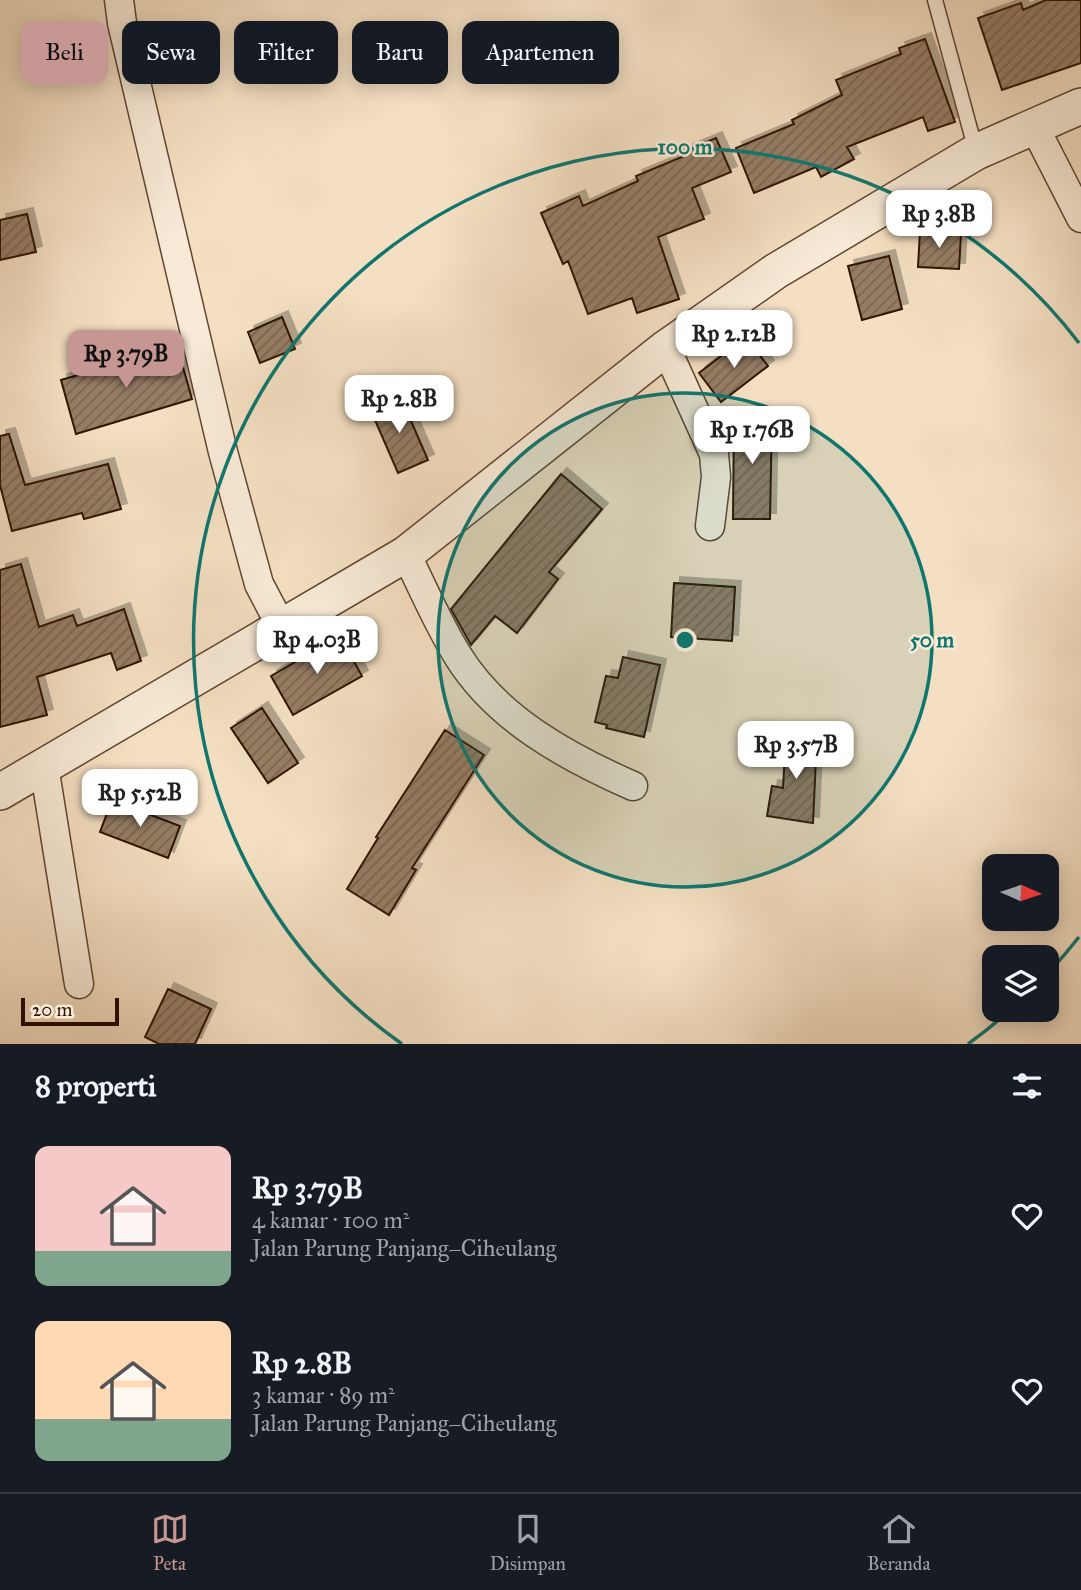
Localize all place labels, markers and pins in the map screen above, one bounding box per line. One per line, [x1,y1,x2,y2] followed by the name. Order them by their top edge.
[874,190,1004,250] pin: Rp 3.8B
[662,310,806,370] pin: Rp 2.12B
[54,330,198,390] pin: Rp 3.79B
[334,376,464,435] pin: Rp 2.8B
[680,406,824,466] pin: Rp 1.76B
[245,616,389,676] pin: Rp 4.03B
[673,628,697,652] centre of rings
[724,722,868,781] pin: Rp 3.57B
[68,770,212,829] pin: Rp 5.52B

